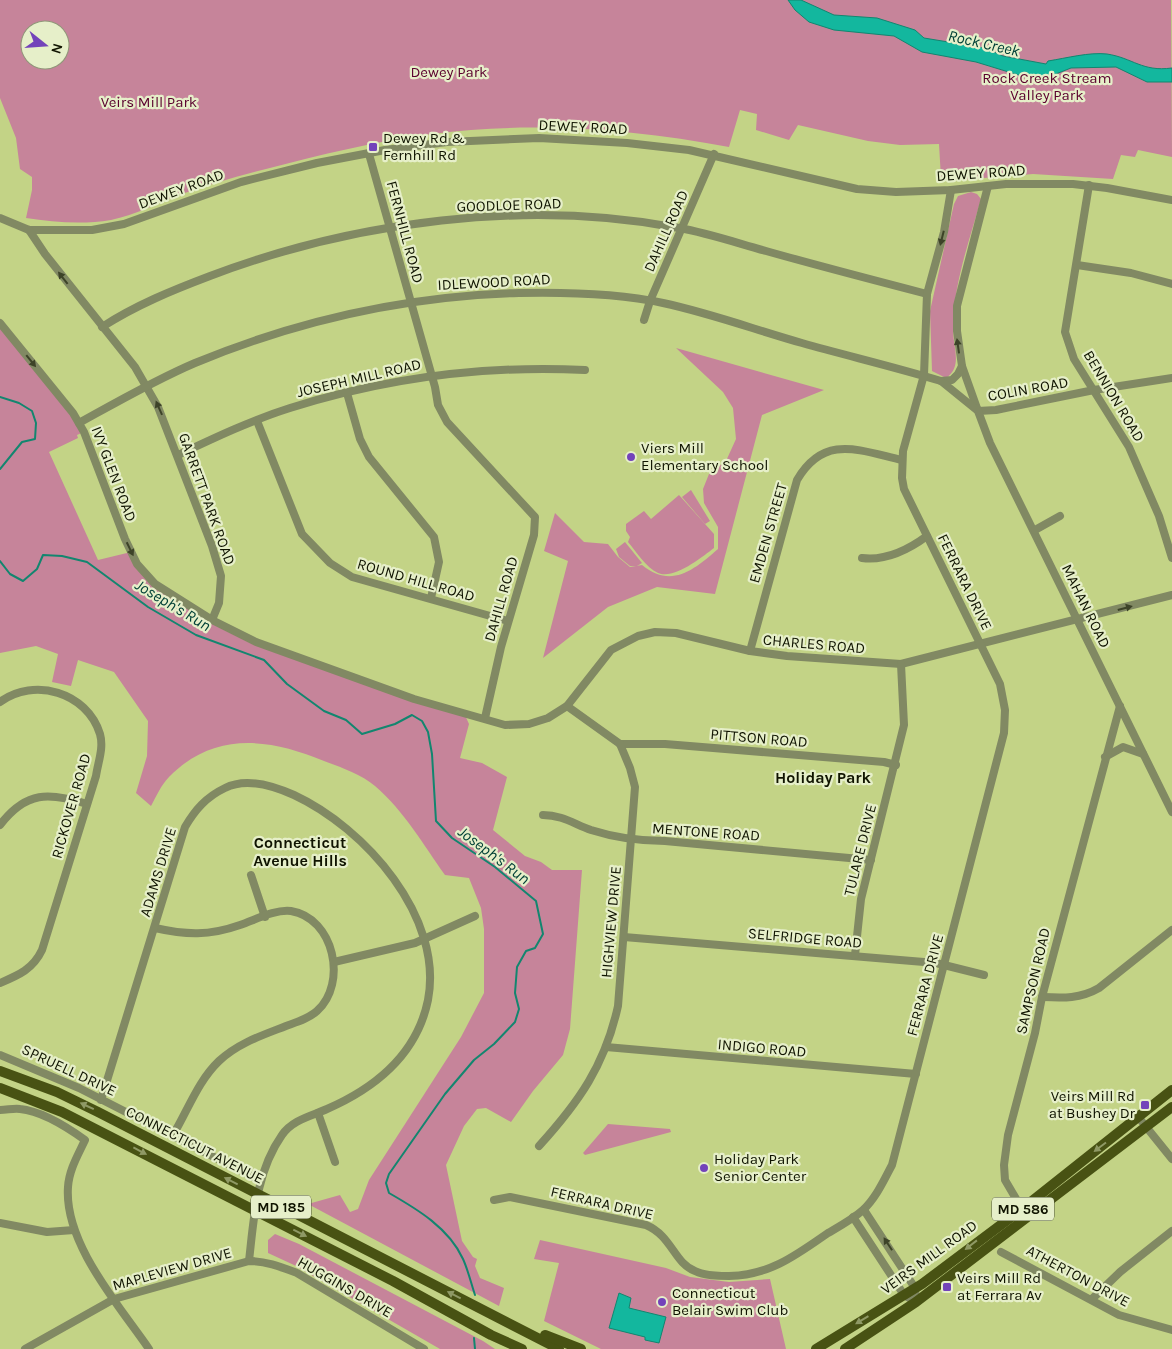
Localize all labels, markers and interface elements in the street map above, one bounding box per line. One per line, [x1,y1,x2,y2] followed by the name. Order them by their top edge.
[20,20,70,70] north arrow
[946,26,1023,61] water label: Rock Creek
[47,41,67,56] text: N
[410,63,488,81] park label: Dewey Park
[982,69,1112,104] park label: Rock Creek Stream Valley Park
[101,93,197,111] park label: Veirs Mill Park
[538,116,628,138] street label: DEWEY ROAD
[383,129,465,164] place label: Dewey Rd & Fernhill Rd
[367,141,379,153] marker: Dewey Rd & Fernhill Rd
[936,161,1026,185] street label: DEWEY ROAD
[136,165,226,213] street label: DEWEY ROAD
[383,179,427,285] street label: FERNHILL ROAD
[640,187,692,275] street label: DAHILL ROAD
[456,194,562,216] street label: GOODLOE ROAD
[938,231,946,246] one-way arrow
[437,270,551,294] street label: IDLEWOOD ROAD
[58,271,69,284] one-way arrow
[954,337,962,353] one-way arrow
[1080,347,1148,445] street label: BENNION ROAD
[25,354,36,367] one-way arrow
[295,355,423,401] street label: JOSEPH MILL ROAD
[986,373,1070,405] street label: COLIN ROAD
[154,401,162,415] one-way arrow
[88,424,140,524] street label: IVY GLEN ROAD
[175,430,239,568] street label: GARRETT PARK ROAD
[641,439,768,474] place label: Viers Mill Elementary School
[625,451,637,463] marker: Viers Mill Elementary School
[745,480,791,585] street label: EMDEN STREET
[934,531,996,633] street label: FERRARA DRIVE
[126,542,134,556] one-way arrow
[480,554,522,644] street label: DAHILL ROAD
[355,555,477,605] street label: ROUND HILL ROAD
[1058,561,1114,651] street label: MAHAN ROAD
[132,575,214,635] water label: Joseph's Run
[1117,604,1132,612] one-way arrow
[762,631,866,657] street label: CHARLES ROAD
[710,725,808,751] street label: PITTSON ROAD
[47,751,95,861] street label: RICKOVER ROAD
[775,768,872,787] district label: Holiday Park
[840,802,880,898] street label: TULARE DRIVE
[651,819,761,845] street label: MENTONE ROAD
[454,822,534,888] water label: Joseph's Run
[136,825,180,919] street label: ADAMS DRIVE
[253,833,347,870] district label: Connecticut Avenue Hills
[597,865,625,979] street label: HIGHVIEW DRIVE
[747,924,863,952] street label: SELFRIDGE ROAD
[1012,926,1054,1036] street label: SAMPSON ROAD
[903,932,947,1038] street label: FERRARA DRIVE
[717,1035,807,1061] street label: INDIGO ROAD
[19,1040,119,1100] street label: SPRUELL DRIVE
[1049,1087,1136,1122] place label: Veirs Mill Rd at Bushey Dr
[1139,1099,1151,1111] marker: Veirs Mill Rd at Bushey Dr
[80,1102,94,1110] one-way arrow
[123,1102,267,1188] street label: CONNECTICUT AVENUE
[1093,1142,1107,1152] one-way arrow
[133,1147,146,1156] one-way arrow
[714,1150,807,1185] place label: Holiday Park Senior Center
[698,1162,710,1174] marker: Holiday Park Senior Center
[224,1177,238,1185] one-way arrow
[549,1182,655,1224] street label: FERRARA DRIVE
[251,1196,311,1218] road number: MD 185
[992,1198,1054,1220] road number: MD 586
[877,1216,981,1298] street label: VEIRS MILL ROAD
[293,1229,307,1237] one-way arrow
[883,1237,892,1251] one-way arrow
[965,1240,978,1251] one-way arrow
[1023,1241,1133,1311] street label: ATHERTON DRIVE
[110,1243,234,1295] street label: MAPLEVIEW DRIVE
[294,1253,396,1321] street label: HUGGINS DRIVE
[957,1269,1042,1304] place label: Veirs Mill Rd at Ferrara Av
[941,1281,953,1293] marker: Veirs Mill Rd at Ferrara Av
[672,1284,788,1319] place label: Connecticut Belair Swim Club
[447,1291,461,1299] one-way arrow
[656,1296,668,1308] marker: Connecticut Belair Swim Club
[855,1316,868,1325] one-way arrow

